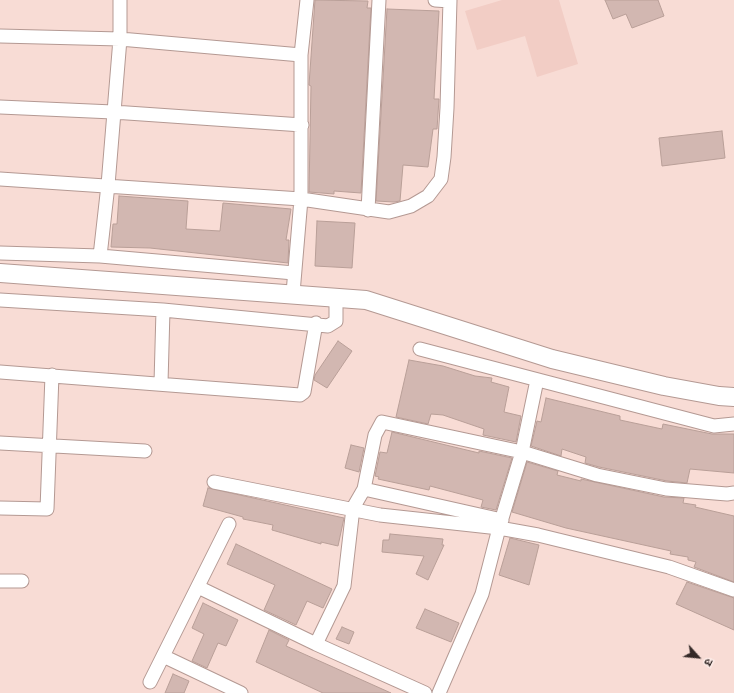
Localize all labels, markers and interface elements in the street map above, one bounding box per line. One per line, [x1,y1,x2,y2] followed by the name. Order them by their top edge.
[678,637,718,677] north arrow
[702,657,715,668] text: उ

